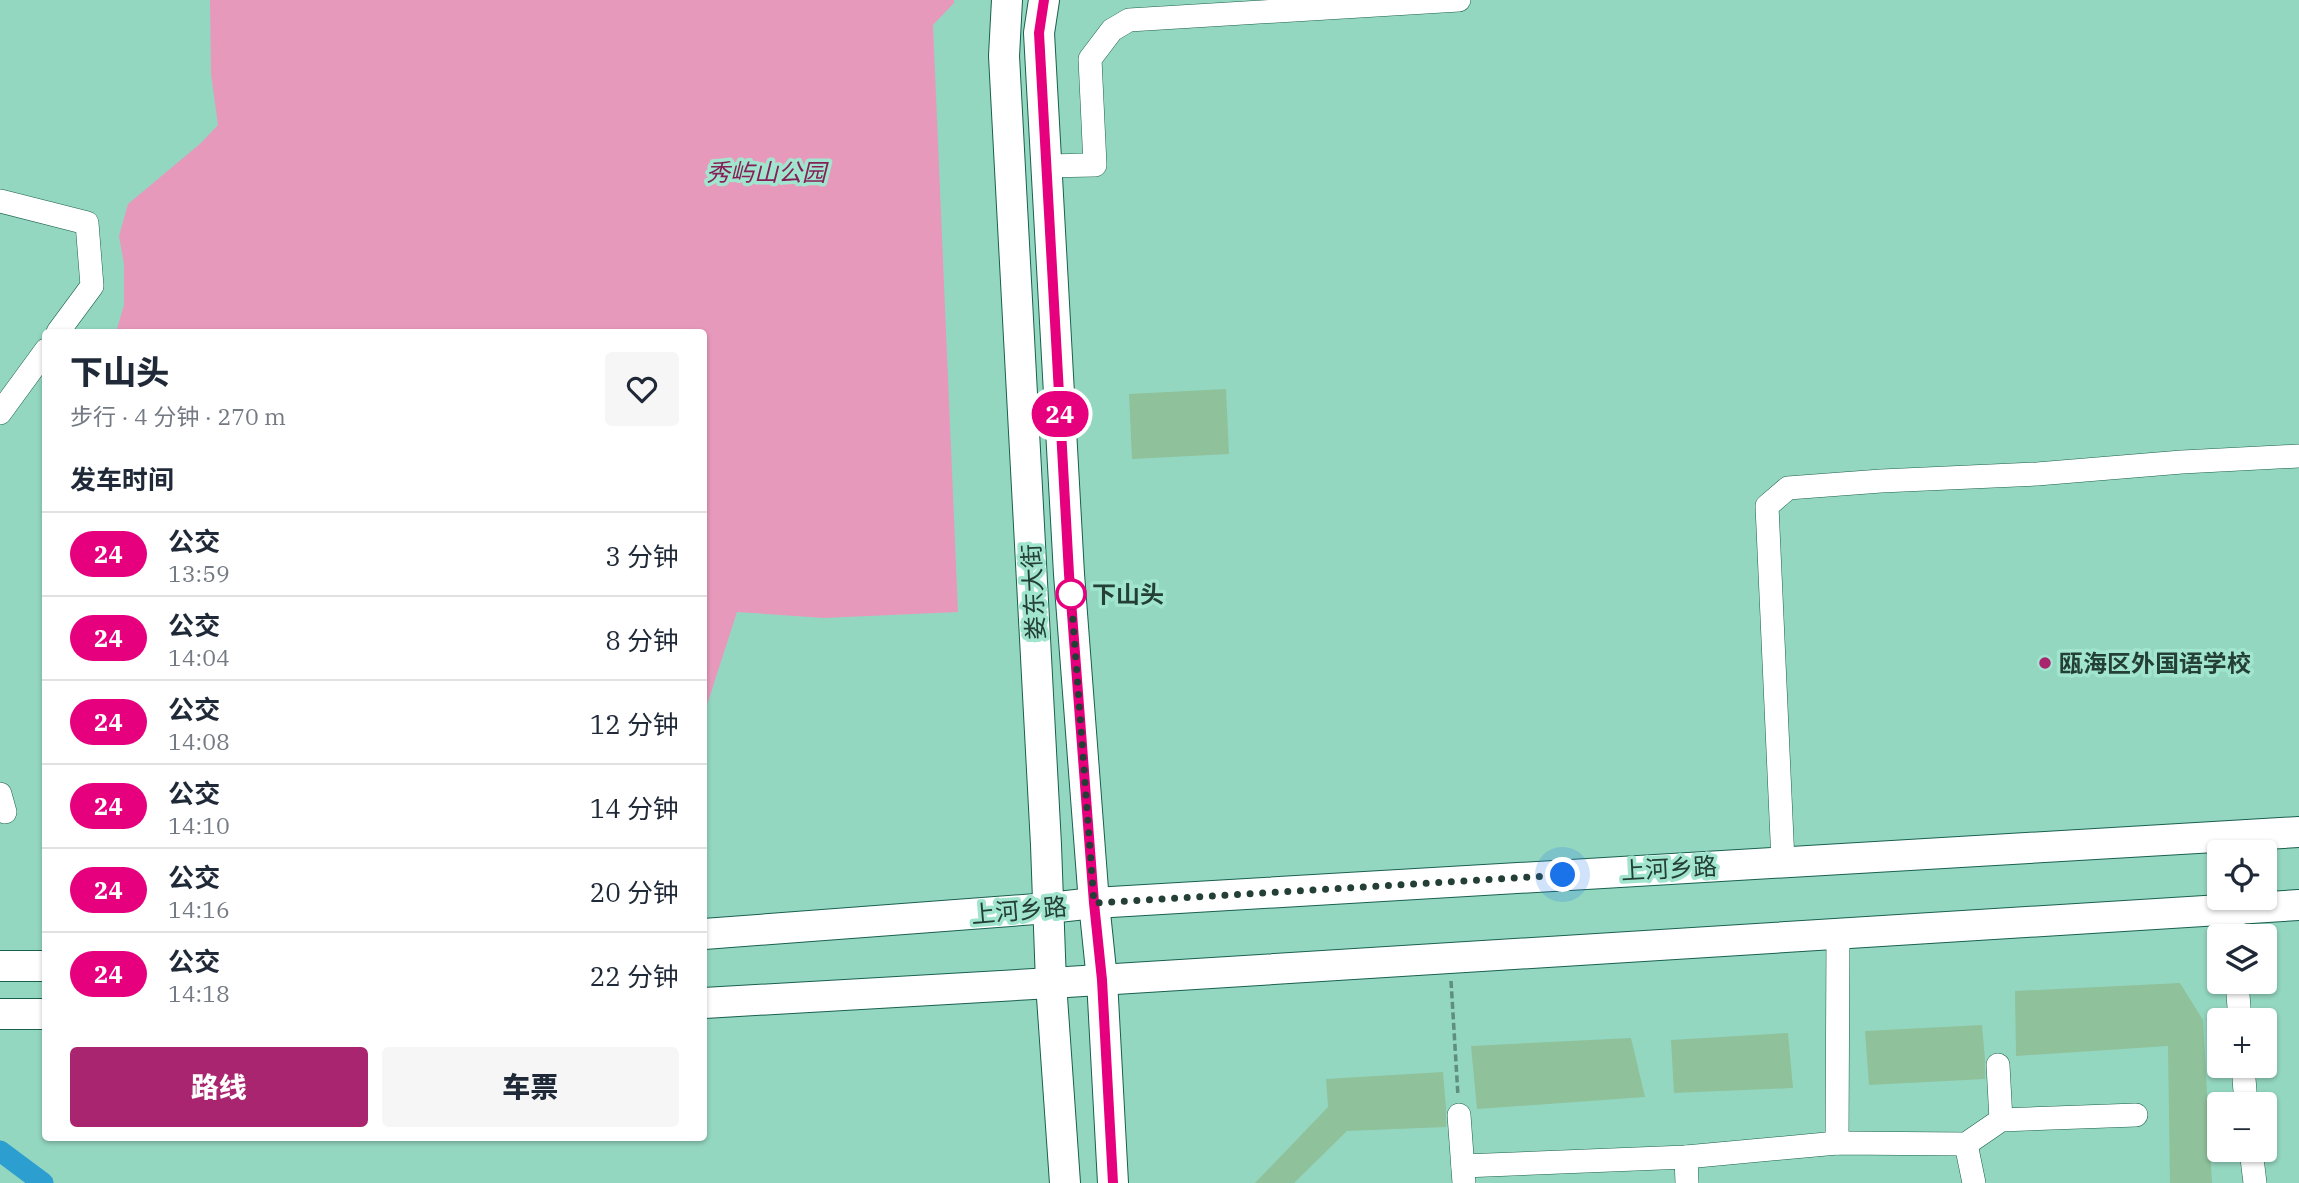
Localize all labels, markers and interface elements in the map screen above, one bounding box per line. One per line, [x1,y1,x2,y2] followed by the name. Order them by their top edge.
[706,156,829,188] park label: 秀屿山公园
[70,350,169,393] text: 下山头
[605,352,679,426] button: heart
[1028,391,1092,437] line badge: 24
[1046,398,1074,430] text: 24
[70,401,286,431] text: 步行 · 4 分钟 · 270 m
[70,462,174,496] text: 发车时间
[168,524,220,558] text: 公交
[94,538,123,570] text: 24
[605,539,679,573] text: 3 分钟
[1015,543,1051,641] street label: 娄东大街
[168,558,230,588] text: 13:59
[1092,578,1164,610] place label: 下山头
[1056,579,1086,609] marker: 下山头
[168,608,220,642] text: 公交
[94,622,123,654] text: 24
[605,623,679,657] text: 8 分钟
[168,642,230,672] text: 14:04
[2059,647,2251,679] place label: 瓯海区外国语学校
[2037,655,2053,671] marker: 瓯海区外国语学校
[168,692,220,726] text: 公交
[94,706,123,738] text: 24
[590,707,679,741] text: 12 分钟
[168,726,230,756] text: 14:08
[168,776,220,810] text: 公交
[94,790,123,822] text: 24
[590,791,679,825] text: 14 分钟
[168,810,230,840] text: 14:10
[2207,840,2277,1162] map controls
[2207,840,2277,910] button: locate
[1620,850,1718,886] street label: 上河乡路
[1545,857,1580,892] your location
[168,860,220,894] text: 公交
[94,874,123,906] text: 24
[590,875,679,909] text: 20 分钟
[970,890,1068,930] street label: 上河乡路
[168,894,230,924] text: 14:16
[2207,924,2277,994] button: layers
[168,944,220,978] text: 公交
[94,958,123,990] text: 24
[590,959,679,993] text: 22 分钟
[168,978,230,1008] text: 14:18
[2207,1008,2277,1078] button: +
[70,1047,368,1127] button: 路线
[382,1047,679,1127] button: 车票
[2207,1092,2277,1162] button: −

